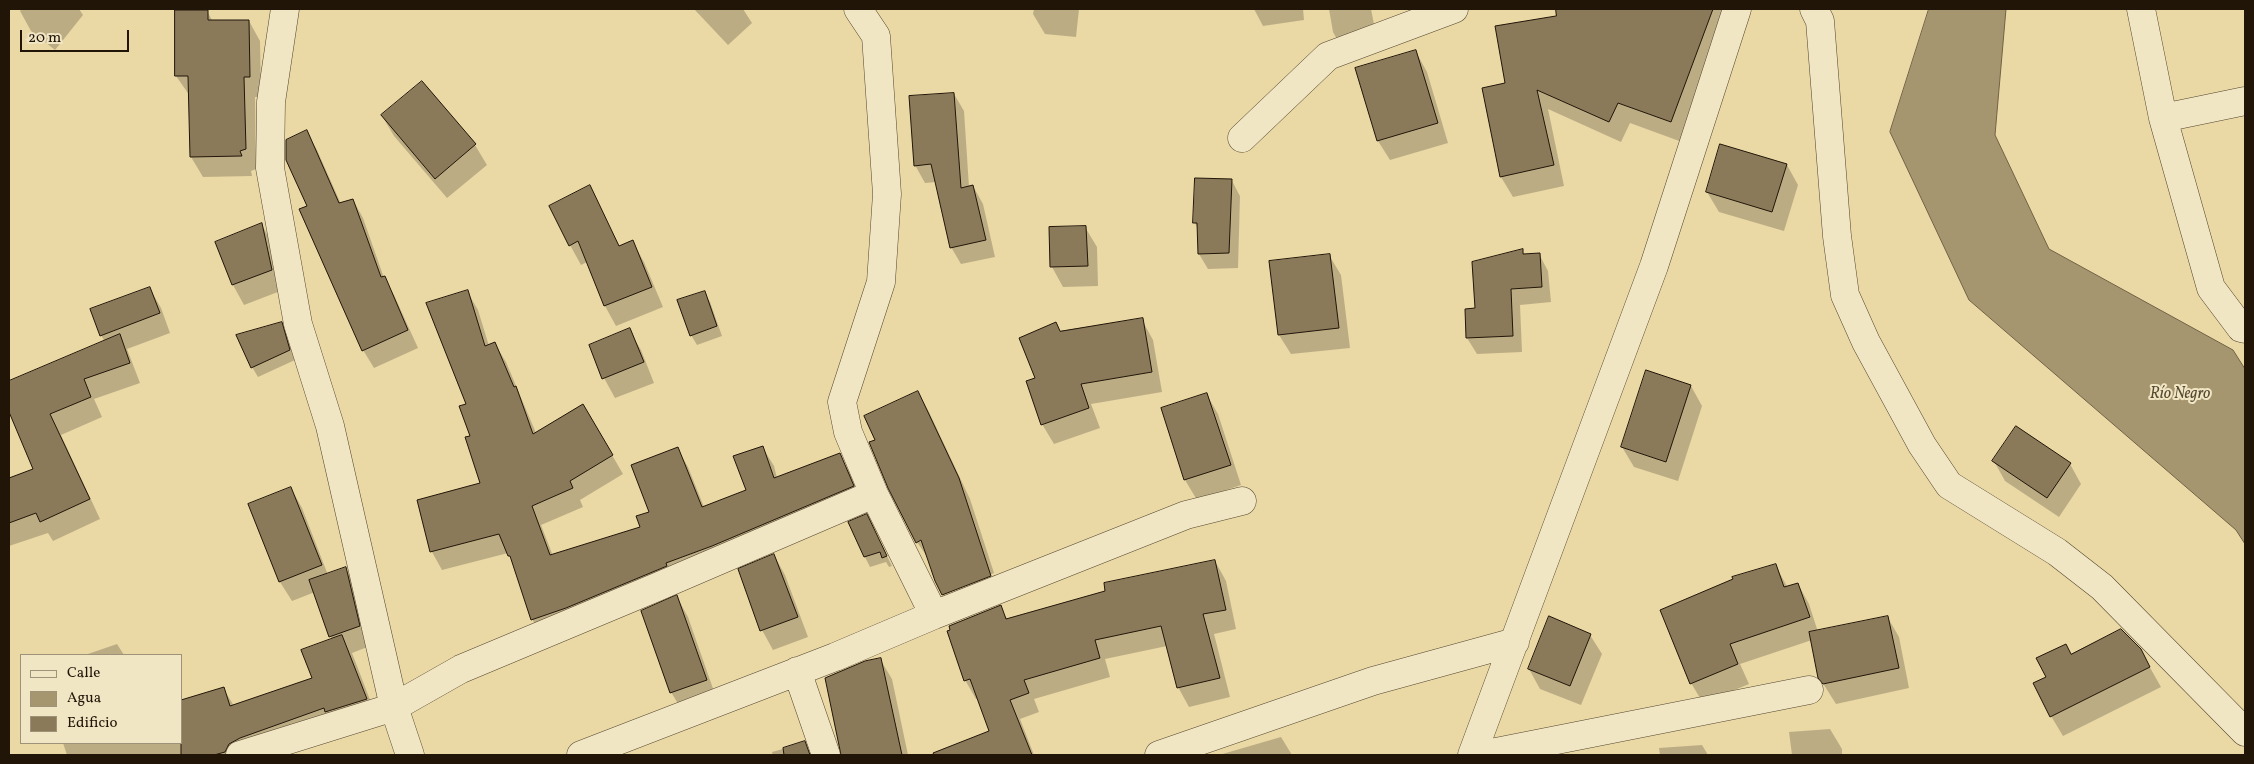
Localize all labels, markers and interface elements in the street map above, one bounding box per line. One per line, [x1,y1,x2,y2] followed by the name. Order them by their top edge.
[22,20,131,52] scale bar
[28,28,61,49] text: 20 m
[2150,385,2210,405] water label: Río Negro
[20,654,182,744] legend
[67,663,100,684] text: Calle
[67,688,101,709] text: Agua
[67,713,118,734] text: Edificio

